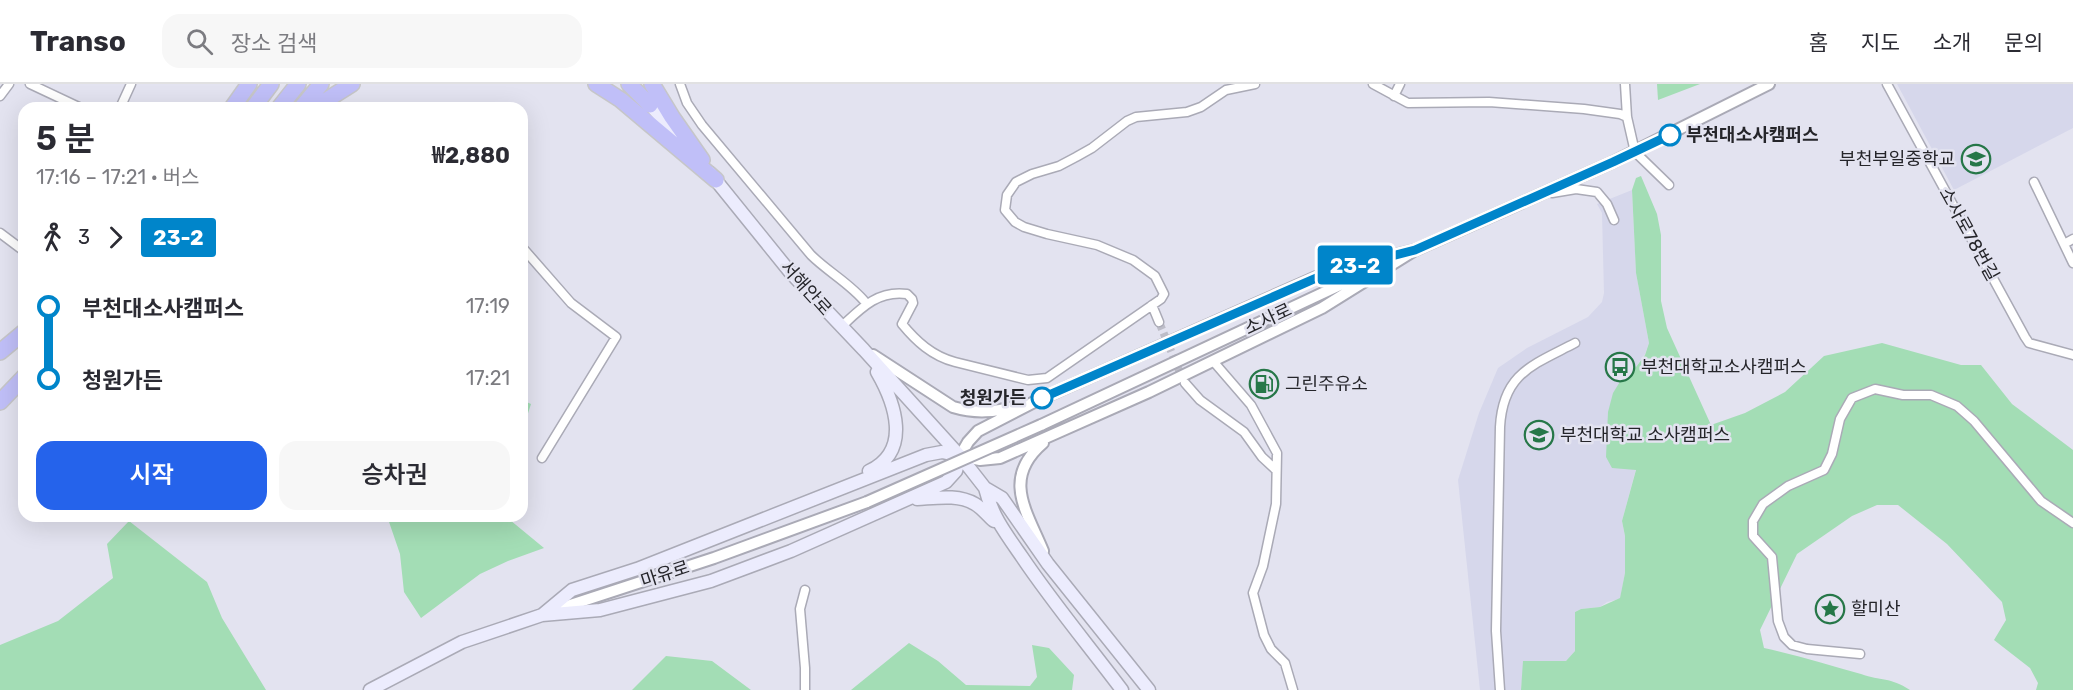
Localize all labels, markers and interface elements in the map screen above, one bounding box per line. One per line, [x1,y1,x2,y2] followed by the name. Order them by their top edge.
[162,14,582,68] search box
[30,25,126,58] text: Transo
[183,25,216,58] icon: search
[231,30,317,57] text: 장소 검색
[1809,30,1828,55] text: 홈
[1861,30,1900,55] text: 지도
[1933,30,1971,55] text: 소개
[2004,30,2043,55] text: 문의
[36,119,95,158] text: 5 분
[1659,124,1681,146] marker: 부천대소사캠퍼스
[1686,124,1818,146] place label: 부천대소사캠퍼스
[432,142,510,169] text: ₩2,880
[1960,143,1992,175] school or university icon: 부천부일중학교
[1839,148,1955,170] place label: 부천부일중학교
[36,165,199,189] text: 17:16 – 17:21 · 버스
[1934,183,2004,285] street label: 소사로78번길
[36,221,69,254] icon: walk
[99,221,132,254] icon: forward
[78,225,90,249] text: 3
[153,225,204,250] text: 23-2
[1313,246,1397,285] line badge: 23-2
[1330,253,1380,278] text: 23-2
[776,256,836,320] street label: 서해안로
[466,294,510,318] text: 17:19
[82,295,244,322] text: 부천대소사캠퍼스
[1241,299,1295,339] street label: 소사로
[1604,351,1636,383] bus stop icon: 부천대학교소사캠퍼스
[1641,356,1807,378] place label: 부천대학교소사캠퍼스
[466,366,510,390] text: 17:21
[82,367,163,394] text: 청원가든
[1248,368,1280,400] fuel station icon: 그린주유소
[1285,373,1368,395] place label: 그린주유소
[960,387,1026,409] place label: 청원가든
[1031,387,1053,409] marker: 청원가든
[1523,419,1555,451] school or university icon: 부천대학교 소사캠퍼스
[1560,424,1730,446] place label: 부천대학교 소사캠퍼스
[36,441,267,510] button: 시작
[279,441,510,510] button: 승차권
[638,556,692,592] street label: 마유로
[1814,593,1846,625] place icon: 할미산
[1851,598,1901,620] place label: 할미산

